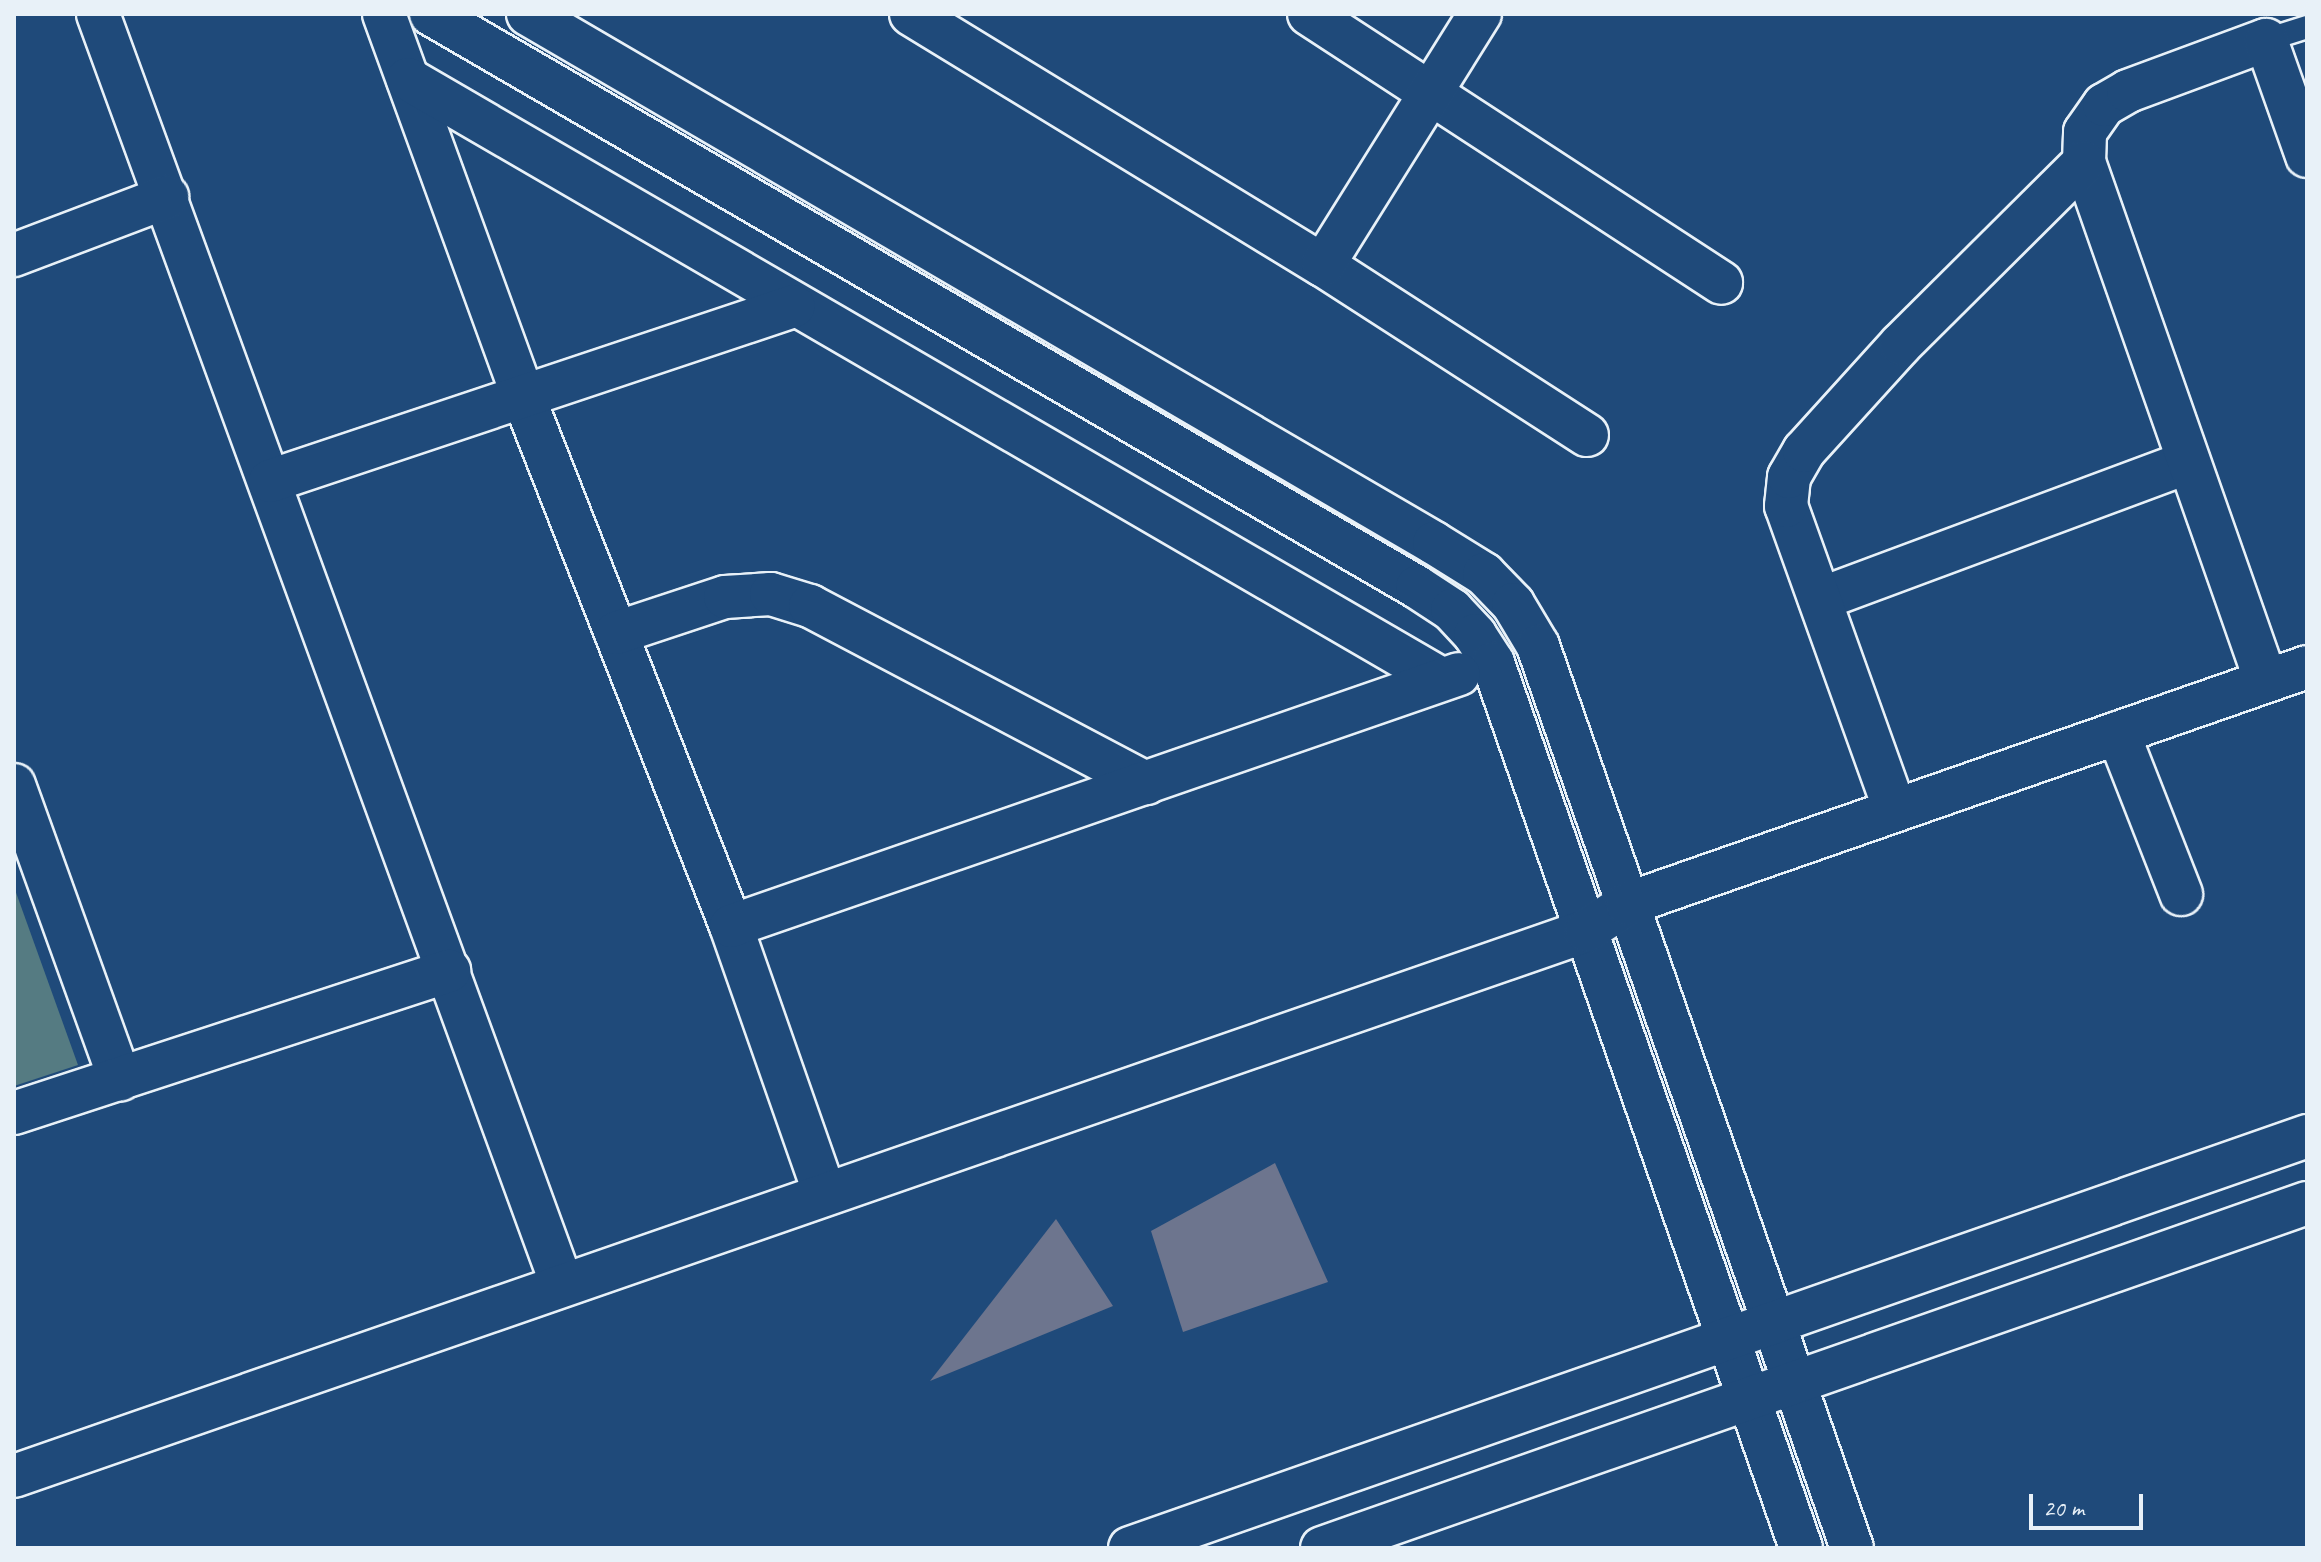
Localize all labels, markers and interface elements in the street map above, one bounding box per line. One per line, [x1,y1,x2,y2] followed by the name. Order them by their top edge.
[2033,1478,2147,1528] scale bar
[2043,1493,2084,1523] text: 20 m

